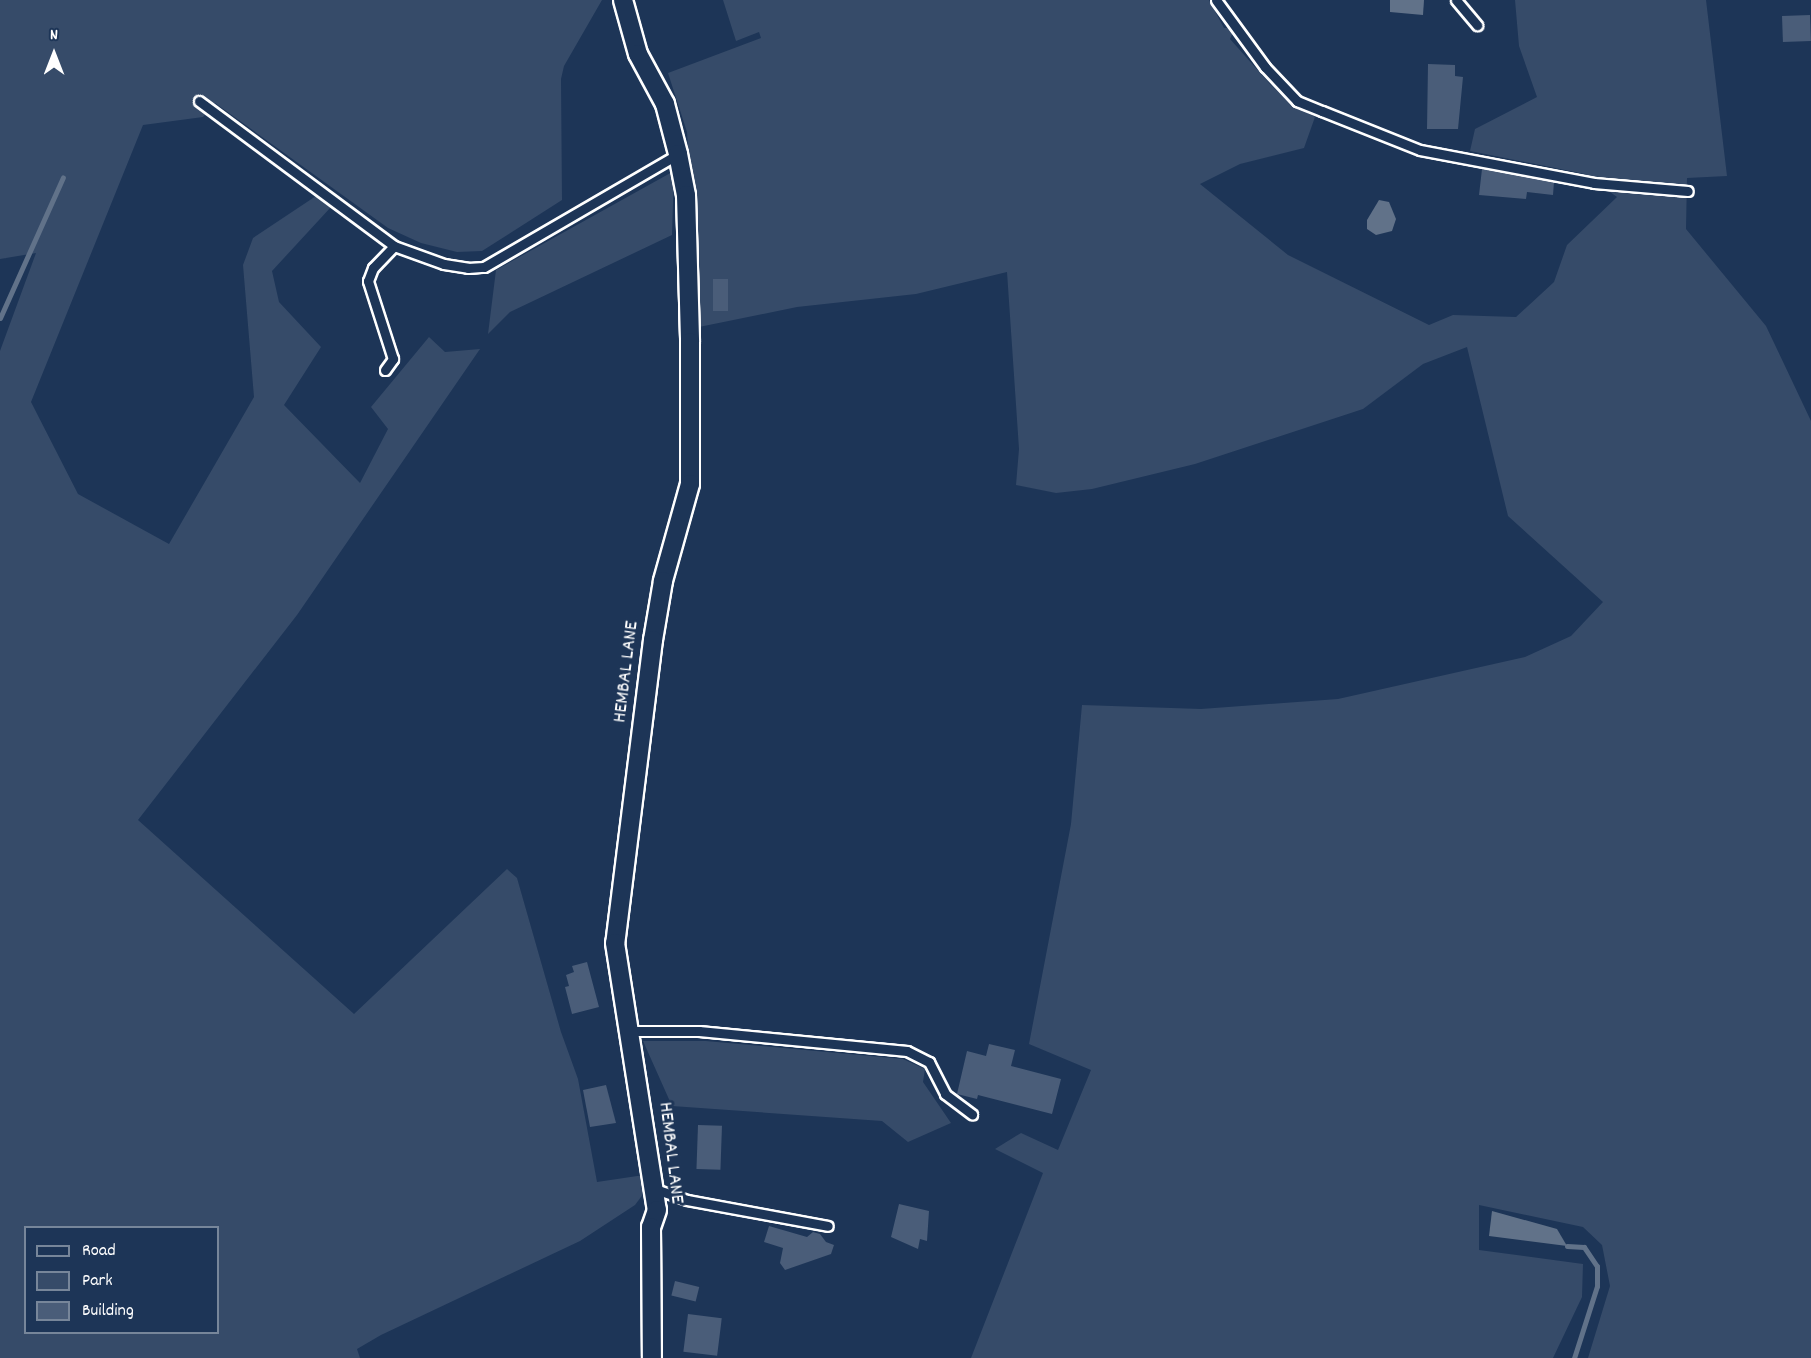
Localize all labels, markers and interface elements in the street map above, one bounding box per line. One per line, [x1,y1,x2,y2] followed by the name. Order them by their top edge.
[24,24,84,84] north arrow
[50,24,58,47] text: N
[609,620,645,724] street label: HEMBAL LANE
[652,1101,688,1205] street label: HEMBAL LANE
[24,1226,219,1334] legend
[82,1239,116,1264] text: Road
[82,1269,113,1294] text: Park
[82,1299,134,1324] text: Building

